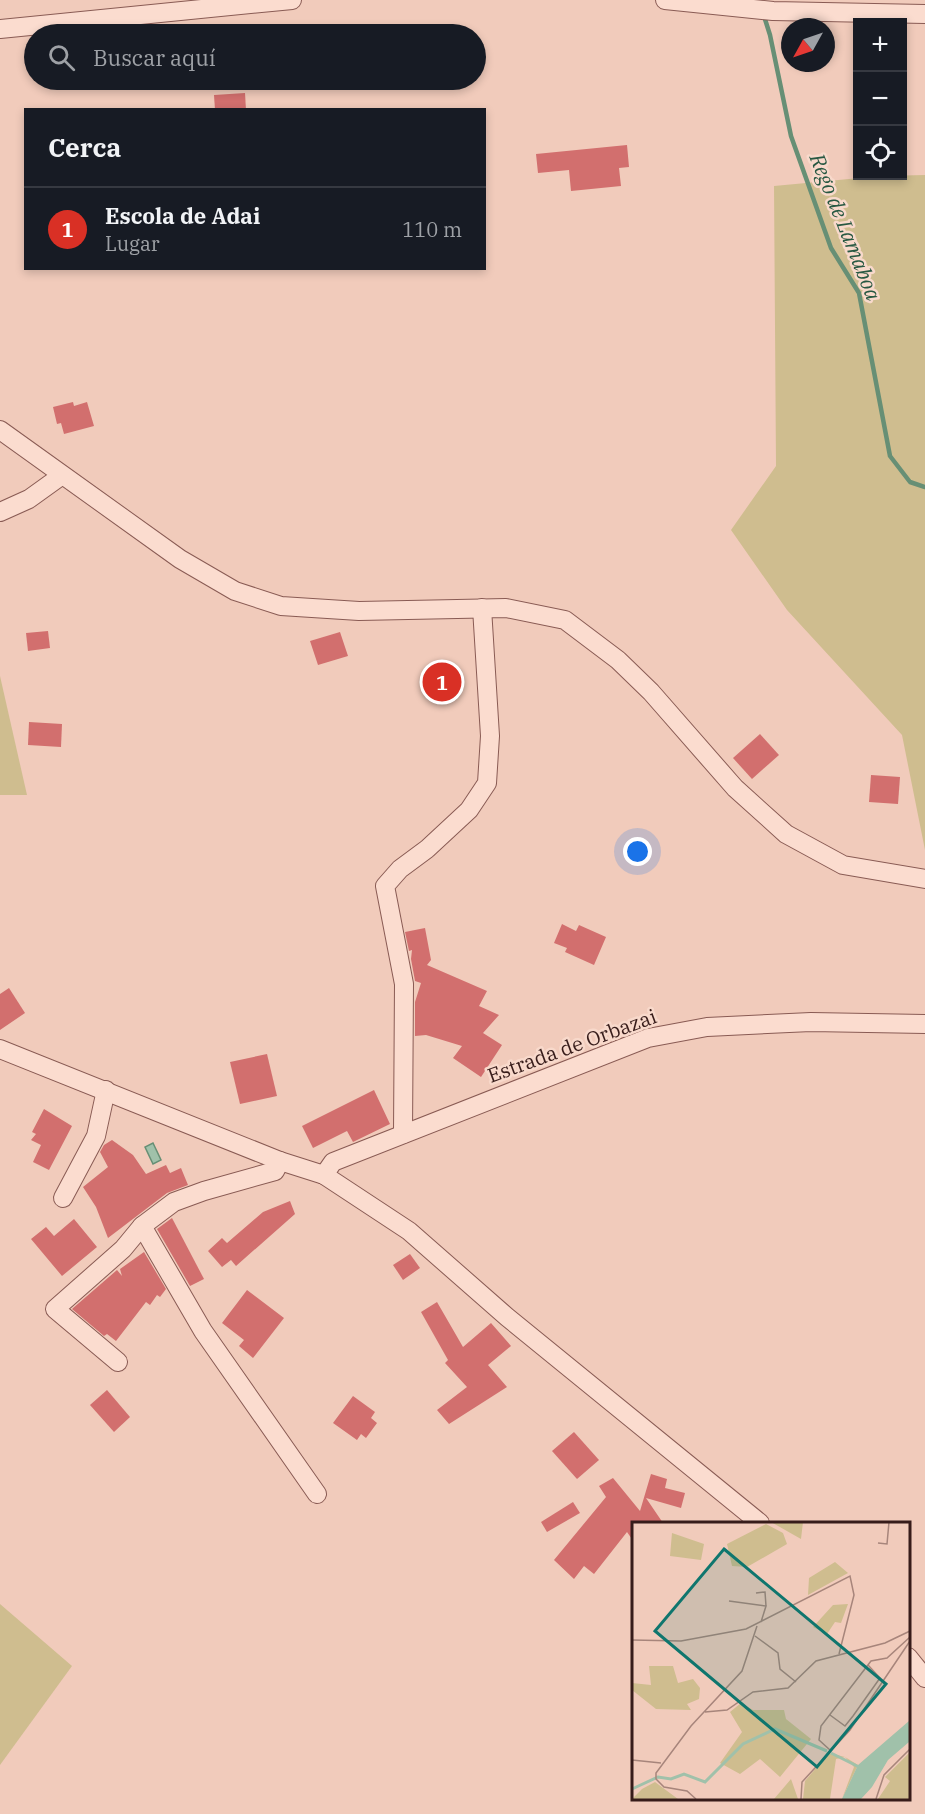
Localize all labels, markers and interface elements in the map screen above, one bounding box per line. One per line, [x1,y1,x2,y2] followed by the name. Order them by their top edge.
[781,18,835,72] north arrow
[853,18,907,180] map controls
[853,18,907,72] button: +
[24,24,486,90] search box
[45,41,78,74] icon: search
[93,43,216,72] text: Buscar aquí
[853,72,907,126] button: −
[853,126,907,180] button: locate
[48,130,121,164] text: Cerca
[803,148,888,305] water label: Rego de Lamaboa
[105,201,260,230] text: Escola de Adai
[62,216,74,243] text: 1
[402,216,462,243] text: 110 m
[105,230,160,257] text: Lugar
[422,660,462,704] pin: 1
[623,837,652,866] your location
[483,1002,660,1089] street label: Estrada de Orbazai
[632,1522,910,1799] inset map

